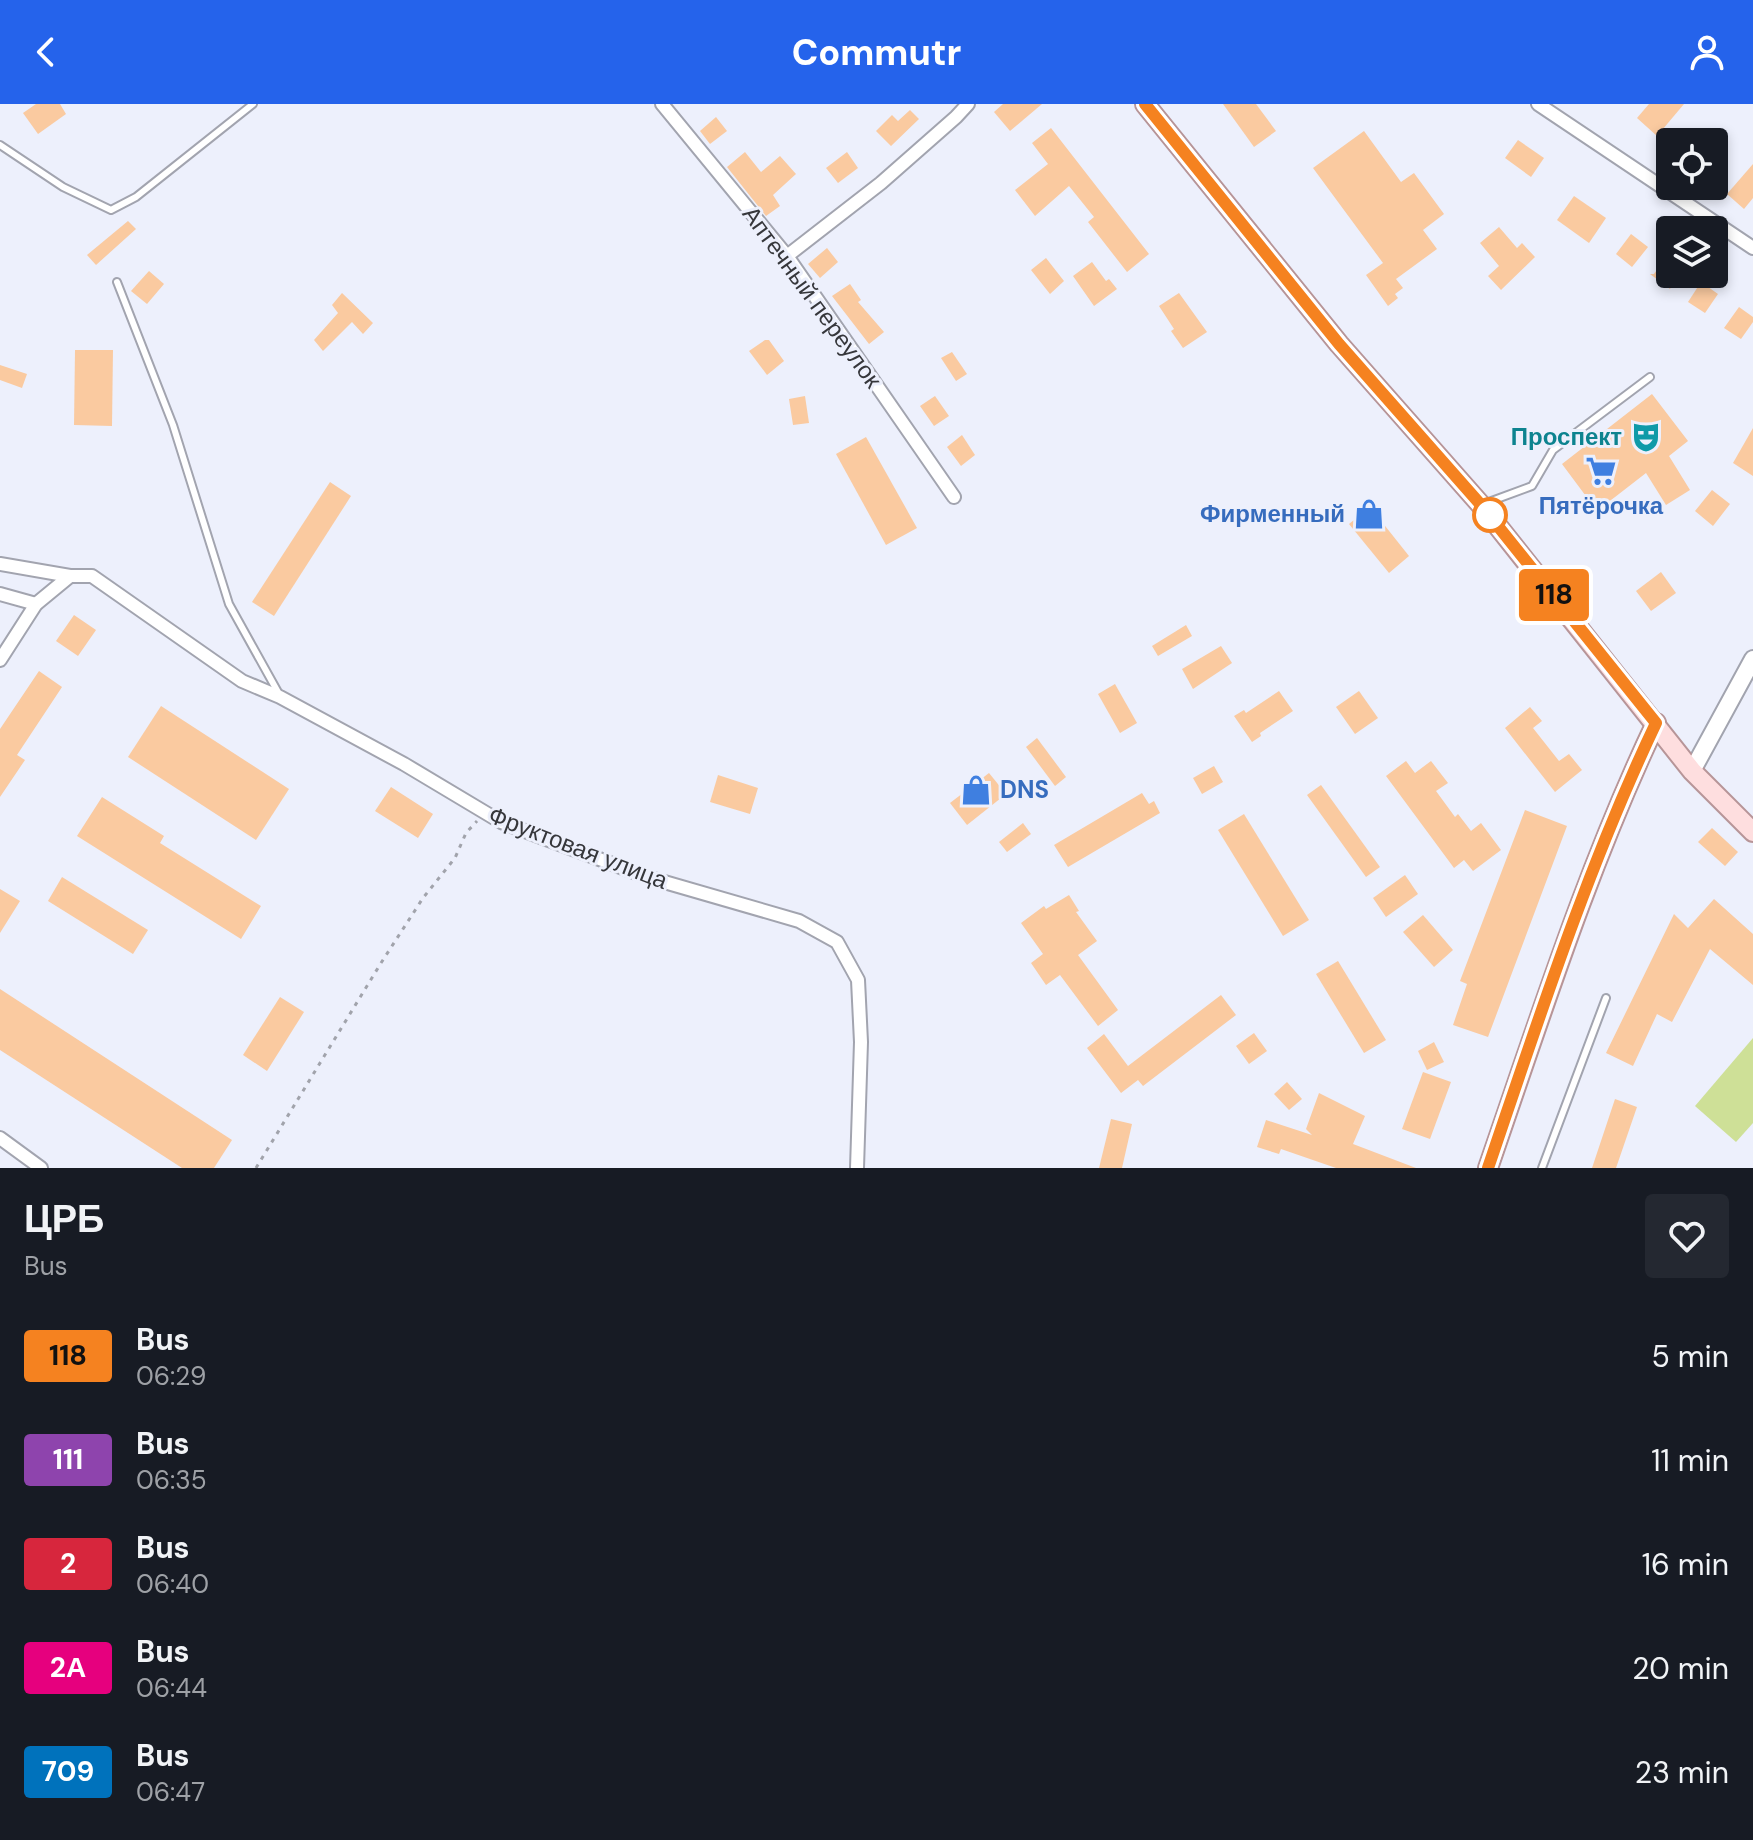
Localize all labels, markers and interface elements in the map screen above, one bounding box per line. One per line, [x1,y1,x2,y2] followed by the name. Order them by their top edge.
[792,29,961,76] text: Commutr
[24,30,68,74] icon: back
[1685,30,1729,74] icon: person
[1656,128,1728,288] map controls
[1656,128,1728,200] button: locate
[736,200,889,394] street label: Аптечный переулок
[1656,216,1728,288] button: layers
[1629,420,1663,454] theatre icon: Проспект
[1511,421,1622,452] place label: Проспект
[1584,454,1618,488] supermarket icon: Пятёрочка
[1539,490,1664,521] place label: Пятёрочка
[1352,497,1386,531] shop icon: Фирменный
[1200,498,1345,529] place label: Фирменный
[1473,498,1507,532] unlabelled marker
[1508,569,1600,621] line badge: 118
[1535,576,1573,613] text: 118
[959,773,993,807] shop icon: DNS
[1000,774,1049,805] place label: DNS
[484,799,673,896] street label: Фруктовая улица
[24,1194,104,1244] text: ЦРБ
[1645,1194,1729,1278] button: heart
[24,1249,68,1283] text: Bus
[136,1320,190,1359] text: Bus
[49,1337,87,1374] text: 118
[1652,1337,1729,1376] text: 5 min
[136,1359,206,1393] text: 06:29
[136,1424,190,1463] text: Bus
[53,1441,83,1478] text: 111
[1651,1441,1729,1480] text: 11 min
[136,1463,207,1497] text: 06:35
[136,1528,190,1567] text: Bus
[60,1545,76,1582] text: 2
[1642,1545,1729,1584] text: 16 min
[136,1567,209,1601] text: 06:40
[136,1632,190,1671] text: Bus
[50,1649,86,1686] text: 2А
[1632,1649,1729,1688] text: 20 min
[136,1671,207,1705] text: 06:44
[136,1736,190,1775] text: Bus
[42,1753,94,1790] text: 709
[1635,1753,1729,1792] text: 23 min
[136,1775,205,1809] text: 06:47

